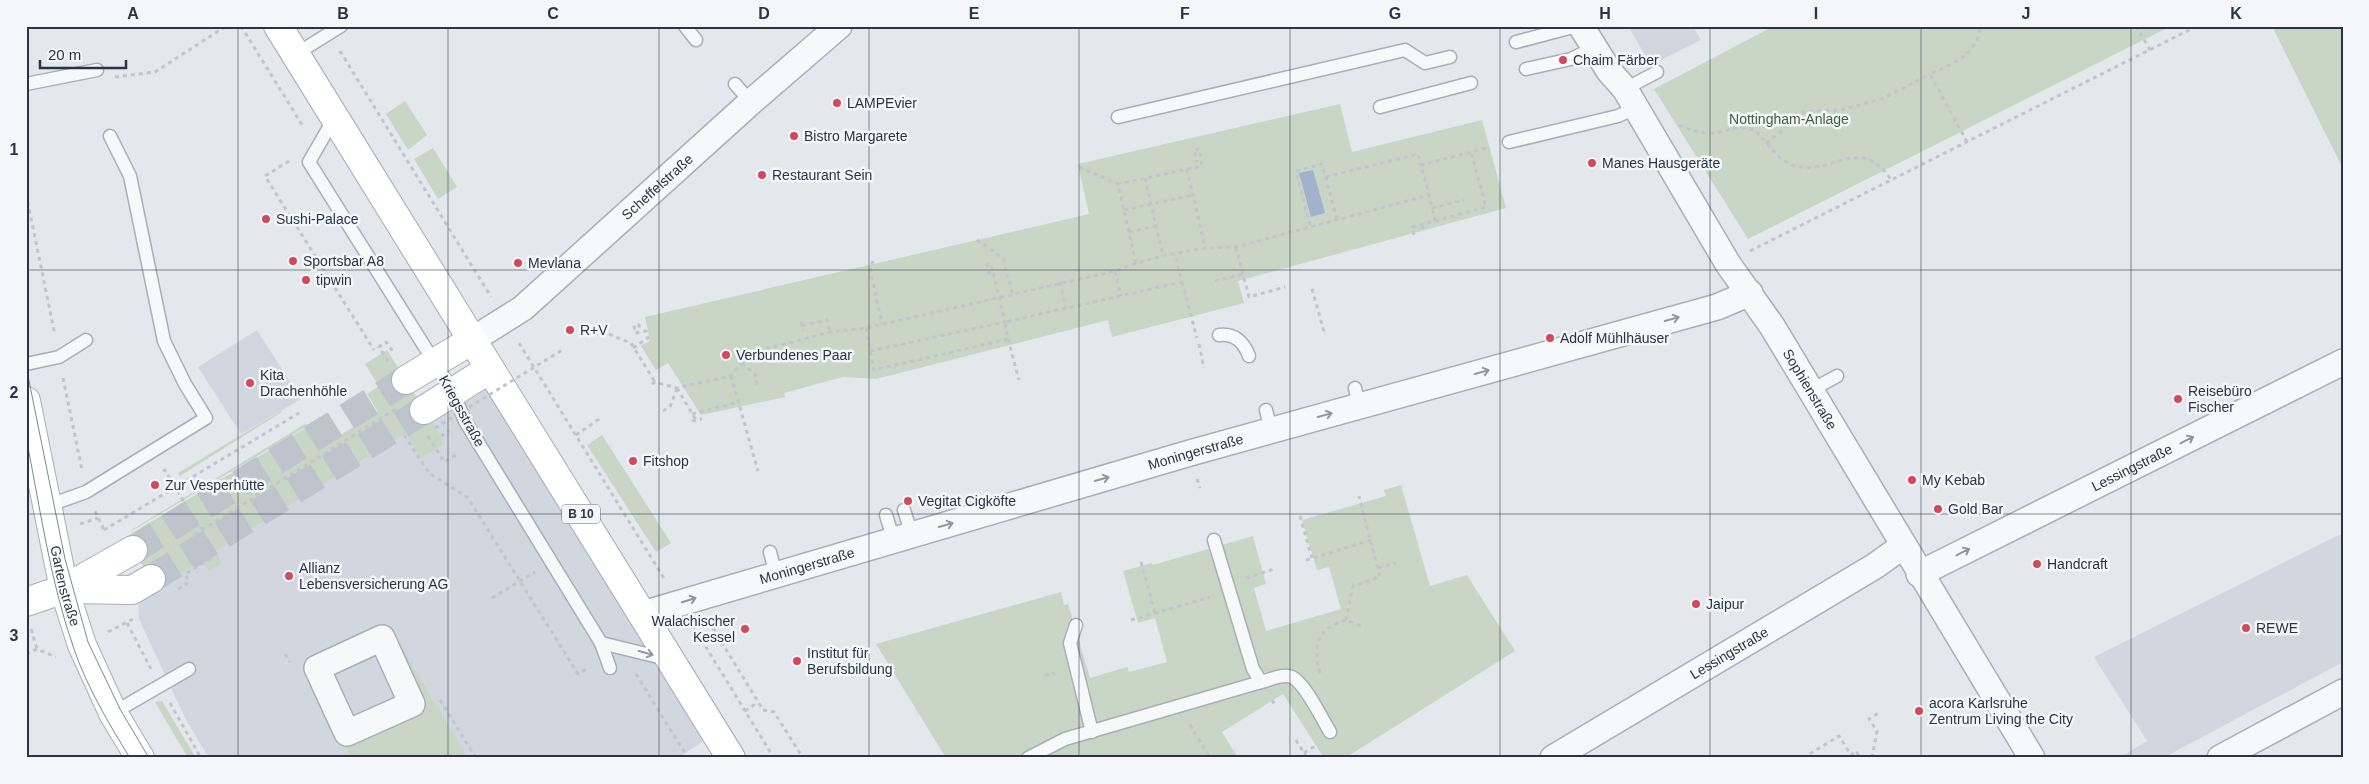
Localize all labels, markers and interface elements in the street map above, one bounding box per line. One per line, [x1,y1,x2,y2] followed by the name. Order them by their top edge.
[127,5,139,22] text: A
[337,5,349,22] text: B
[547,5,559,22] text: C
[758,5,770,22] text: D
[969,5,980,22] text: E
[1180,5,1190,22] text: F
[1389,5,1401,22] text: G
[1599,5,1611,22] text: H
[1814,5,1818,22] text: I
[2022,5,2030,22] text: J
[2230,5,2242,22] text: K
[40,38,126,70] scale bar
[48,46,81,63] text: 20 m
[1573,52,1659,68] place label: Chaim Färber
[1557,54,1569,66] marker: Chaim Färber
[847,95,917,111] place label: LAMPEvier
[831,97,843,109] marker: LAMPEvier
[1729,111,1849,127] park label: Nottingham-Anlage
[804,128,908,144] place label: Bistro Margarete
[788,130,800,142] marker: Bistro Margarete
[10,141,19,158] text: 1
[618,151,696,223] street label: Scheffelstraße
[1602,155,1721,171] place label: Manes Hausgeräte
[1586,157,1598,169] marker: Manes Hausgeräte
[772,167,872,183] place label: Restaurant Sein
[756,169,768,181] marker: Restaurant Sein
[276,211,359,227] place label: Sushi-Palace
[260,213,272,225] marker: Sushi-Palace
[303,253,384,269] place label: Sportsbar A8
[287,255,299,267] marker: Sportsbar A8
[528,255,581,271] place label: Mevlana
[512,257,524,269] marker: Mevlana
[316,272,352,288] place label: tipwin
[300,274,312,286] marker: tipwin
[1664,314,1680,323] one-way arrow
[580,322,608,338] place label: R+V
[564,324,576,336] marker: R+V
[1560,330,1669,346] place label: Adolf Mühlhäuser
[1544,332,1556,344] marker: Adolf Mühlhäuser
[1780,346,1841,433] street label: Sophienstraße
[736,347,852,363] place label: Verbundenes Paar
[720,349,732,361] marker: Verbundenes Paar
[260,367,347,399] place label: Kita Drachenhöhle
[1473,367,1489,376] one-way arrow
[436,372,488,450] street label: Kriegsstraße
[244,377,256,389] marker: Kita Drachenhöhle
[2188,383,2252,415] place label: Reisebüro Fischer
[10,384,19,401] text: 2
[2172,393,2184,405] marker: Reisebüro Fischer
[1317,410,1333,420] one-way arrow
[1146,431,1245,473] street label: Moningerstraße
[2179,435,2194,445] one-way arrow
[2089,441,2175,494] street label: Lessingstraße
[643,453,689,469] place label: Fitshop
[627,455,639,467] marker: Fitshop
[1922,472,1985,488] place label: My Kebab
[1094,474,1110,484] one-way arrow
[1906,474,1918,486] marker: My Kebab
[165,477,265,493] place label: Zur Vesperhütte
[149,479,161,491] marker: Zur Vesperhütte
[918,493,1016,509] place label: Vegitat Cigköfte
[902,495,914,507] marker: Vegitat Cigköfte
[1948,501,2004,517] place label: Gold Bar
[1932,503,1944,515] marker: Gold Bar
[562,504,600,524] road number: B 10
[938,520,954,529] one-way arrow
[47,544,83,628] street label: Gartenstraße
[758,544,857,587] street label: Moningerstraße
[1955,547,1970,556] one-way arrow
[2047,556,2108,572] place label: Handcraft
[2031,558,2043,570] marker: Handcraft
[299,560,448,592] place label: Allianz Lebensversicherung AG
[283,570,295,582] marker: Allianz Lebensversicherung AG
[681,595,697,605] one-way arrow
[1706,596,1744,612] place label: Jaipur
[1690,598,1702,610] marker: Jaipur
[651,613,735,645] place label: Walachischer Kessel
[2256,620,2298,636] place label: REWE
[2240,622,2252,634] marker: REWE
[739,623,751,635] marker: Walachischer Kessel
[1687,623,1771,682] street label: Lessingstraße
[10,627,19,644] text: 3
[807,645,893,677] place label: Institut für Berufsbildung
[637,649,653,658] one-way arrow
[791,655,803,667] marker: Institut für Berufsbildung
[1929,695,2073,727] place label: acora Karlsruhe Zentrum Living the City
[1913,705,1925,717] marker: acora Karlsruhe Zentrum Living the City

